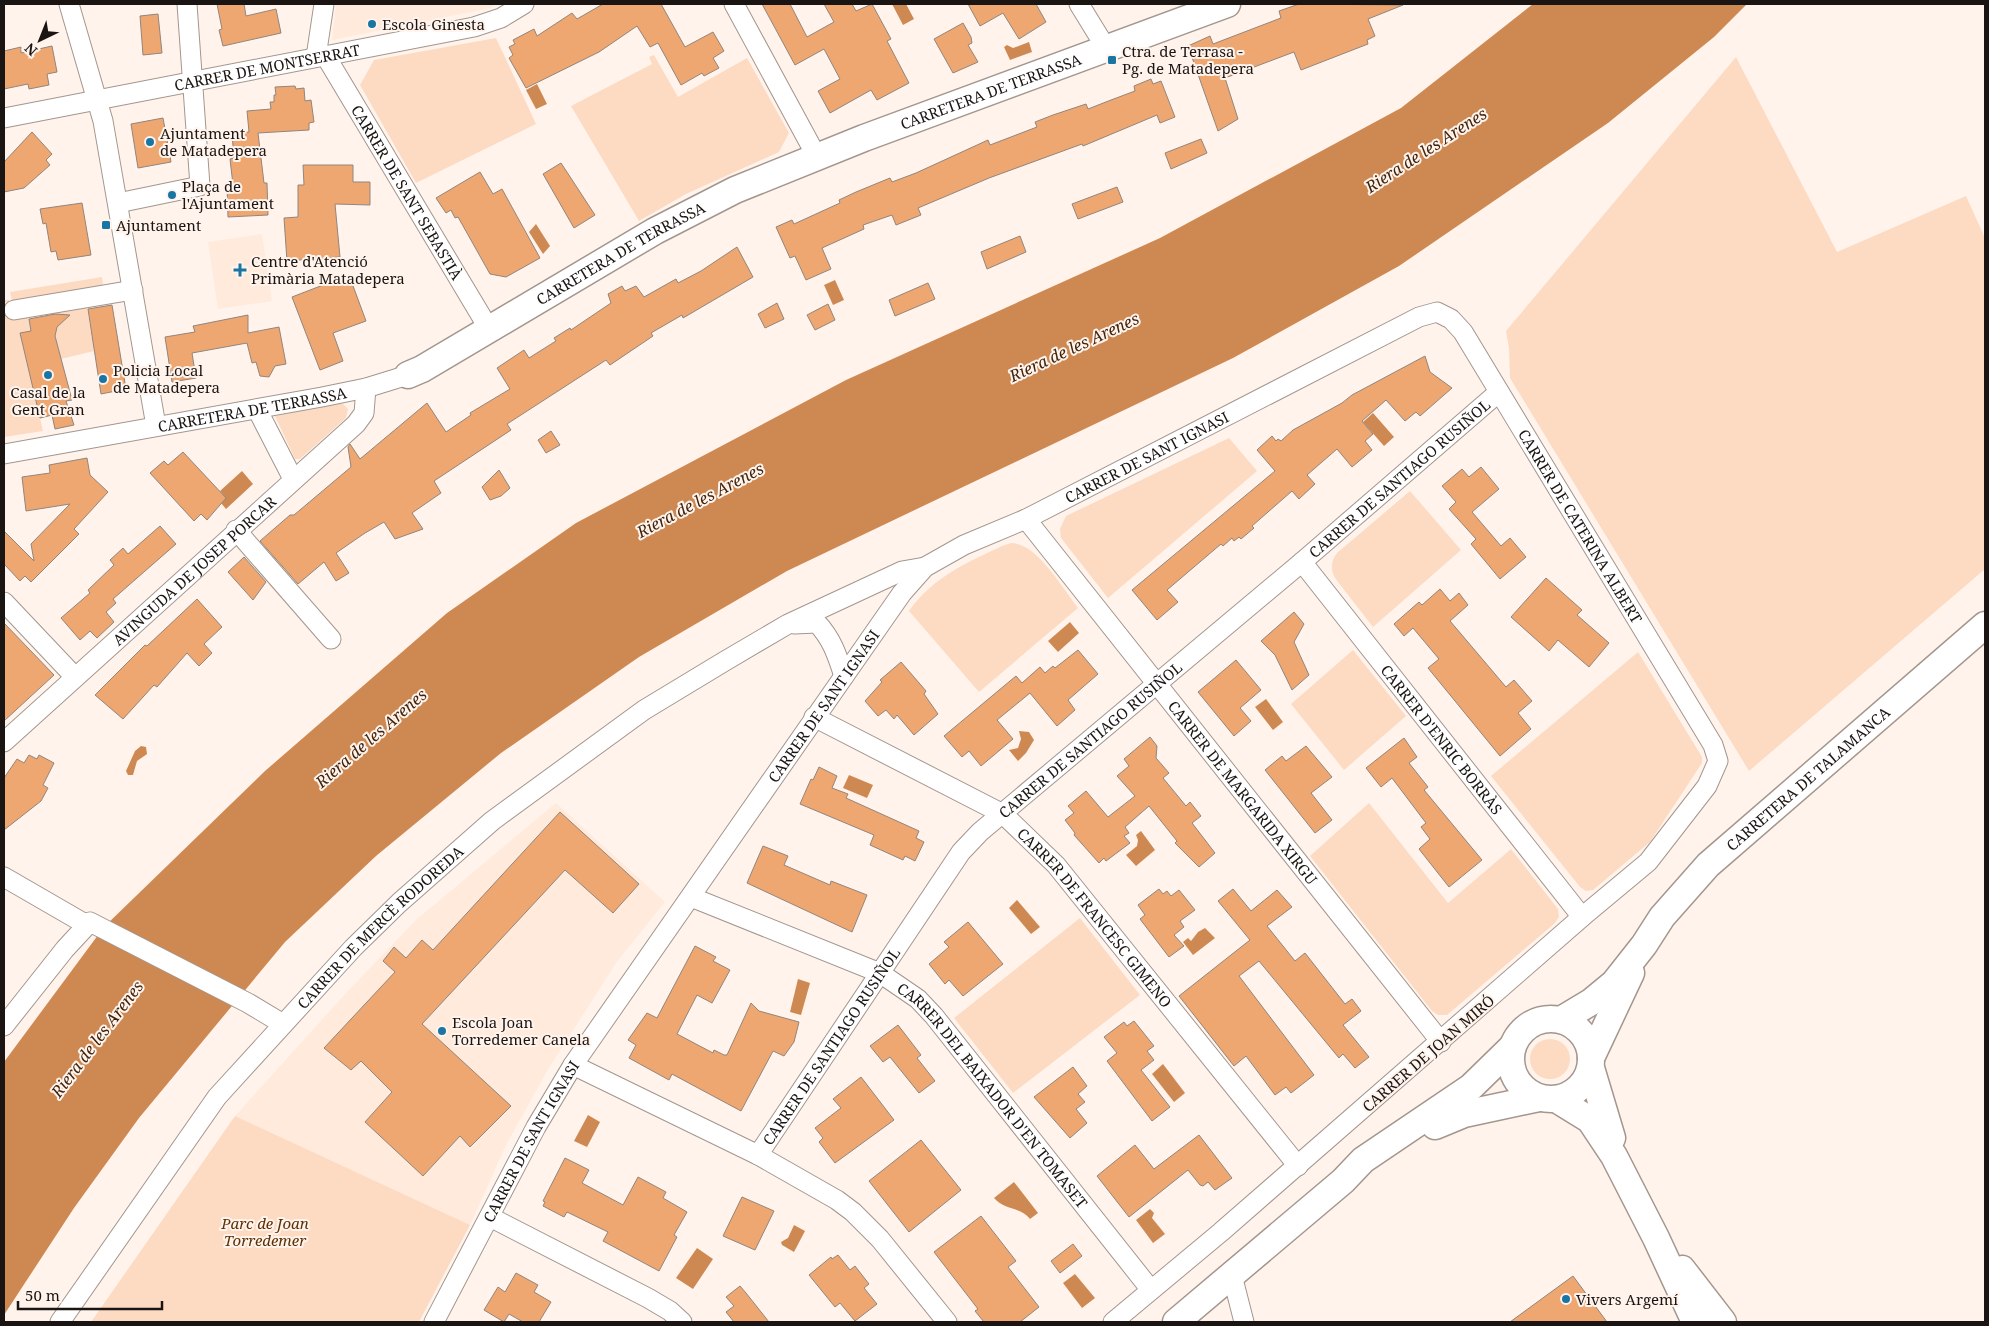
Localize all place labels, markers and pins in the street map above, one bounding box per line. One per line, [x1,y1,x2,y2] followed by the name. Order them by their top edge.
[382,14,485,34] place label: Escola Ginesta
[366,18,378,30] marker: Escola Ginesta
[1122,41,1254,78] place label: Ctra. de Terrasa - Pg. de Matadepera
[1106,54,1118,66] marker: Ctra. de Terrasa - Pg. de Matadepera
[160,123,267,160] place label: Ajuntament de Matadepera
[144,136,156,148] marker: Ajuntament de Matadepera
[182,176,274,213] place label: Plaça de l'Ajuntament
[166,189,178,201] marker: Plaça de l'Ajuntament
[116,215,201,235] place label: Ajuntament
[100,219,112,231] marker: Ajuntament
[251,251,405,288] place label: Centre d'Atenció Primària Matadepera
[233,263,247,277] marker: Centre d'Atenció Primària Matadepera
[113,360,220,397] place label: Policia Local de Matadepera
[42,369,54,381] marker: Casal de la Gent Gran
[97,373,109,385] marker: Policia Local de Matadepera
[10,382,86,419] place label: Casal de la Gent Gran
[452,1012,590,1049] place label: Escola Joan Torredemer Canela
[436,1025,448,1037] marker: Escola Joan Torredemer Canela
[1576,1289,1678,1309] place label: Vivers Argemí
[1560,1293,1572,1305] marker: Vivers Argemí

